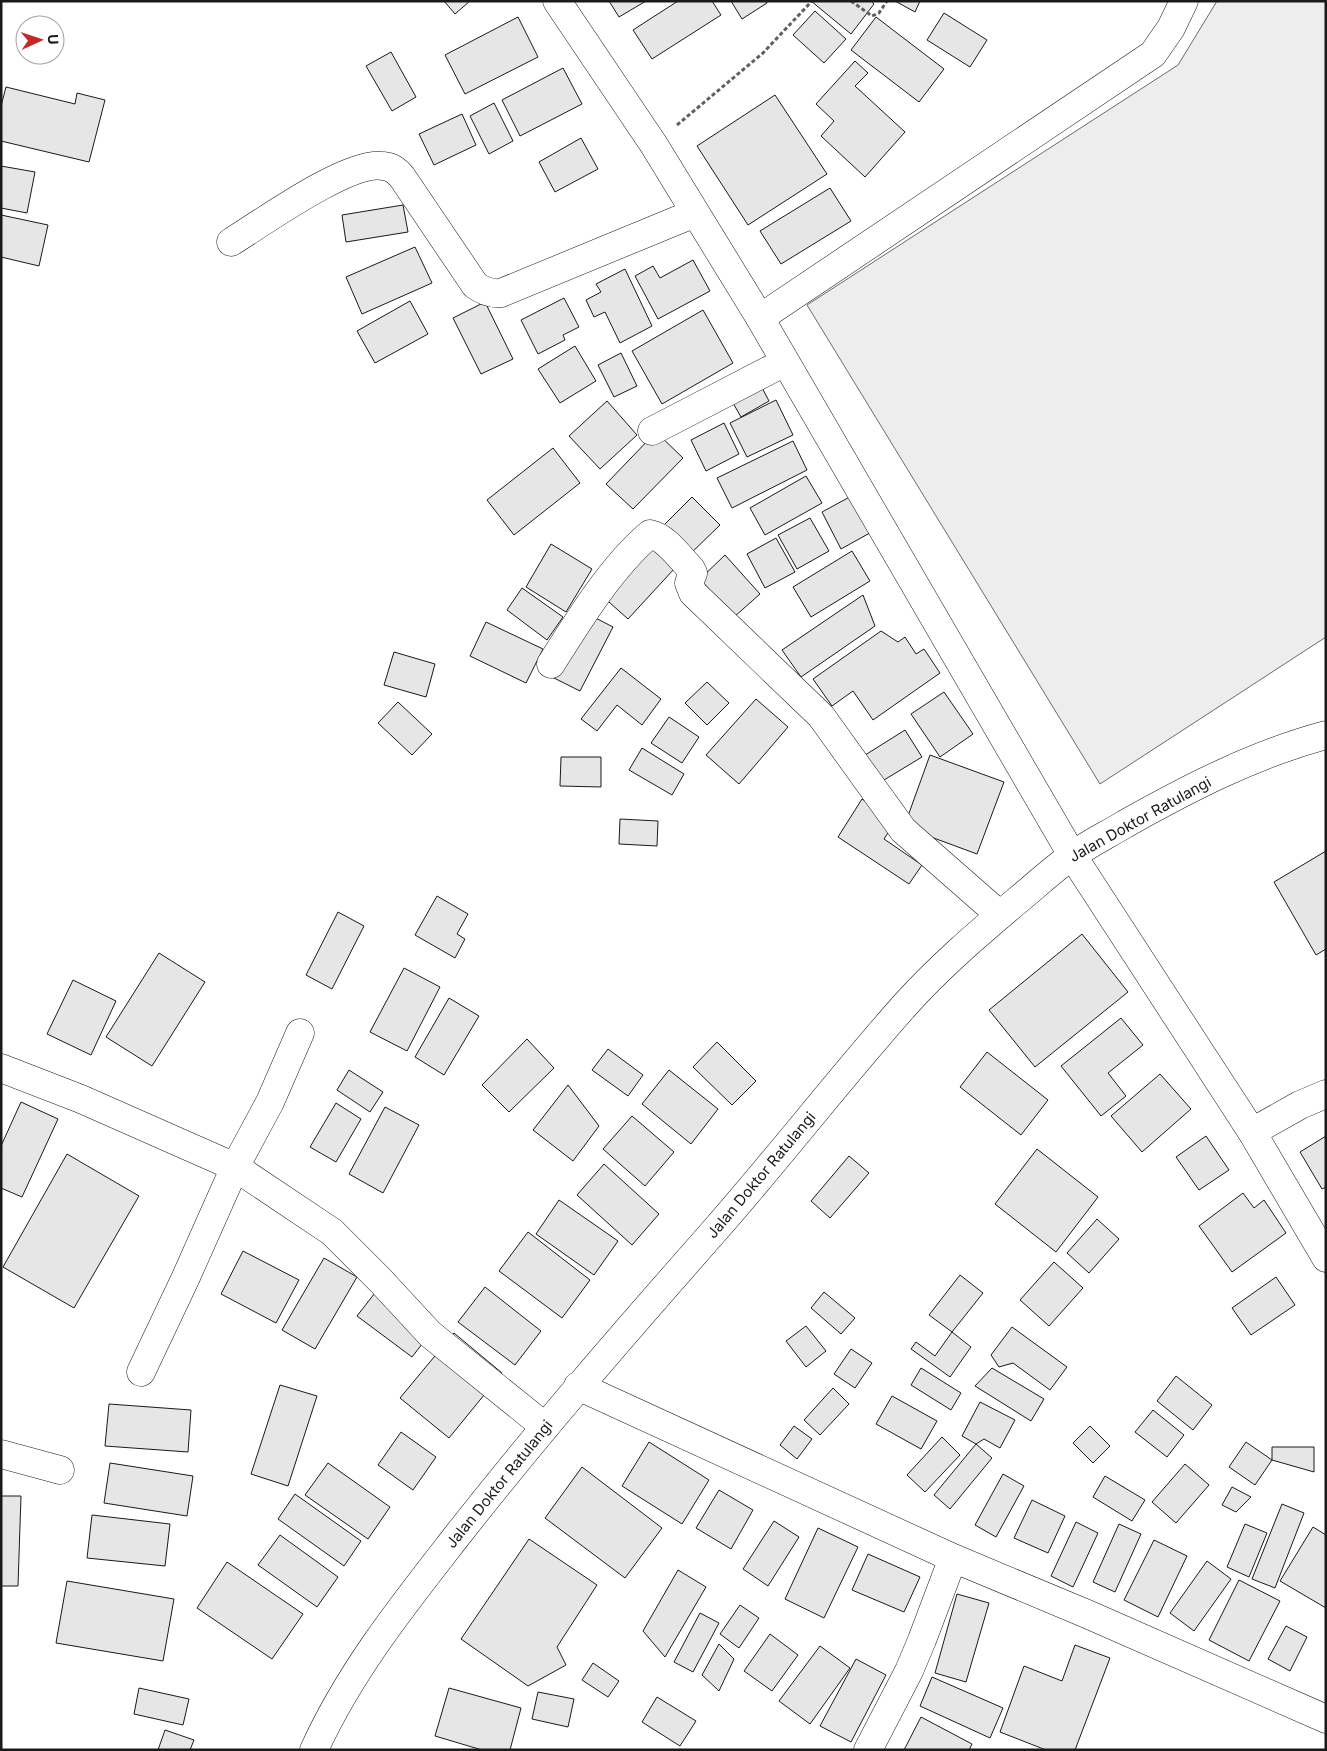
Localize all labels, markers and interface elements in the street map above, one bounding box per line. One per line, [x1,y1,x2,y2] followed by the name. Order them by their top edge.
[15,15,65,65] north arrow
[45,34,62,45] text: U
[1066,772,1214,866] street label: Jalan Doktor Ratulangi
[703,1108,819,1242] street label: Jalan Doktor Ratulangi
[441,1416,557,1552] street label: Jalan Doktor Ratulangi

